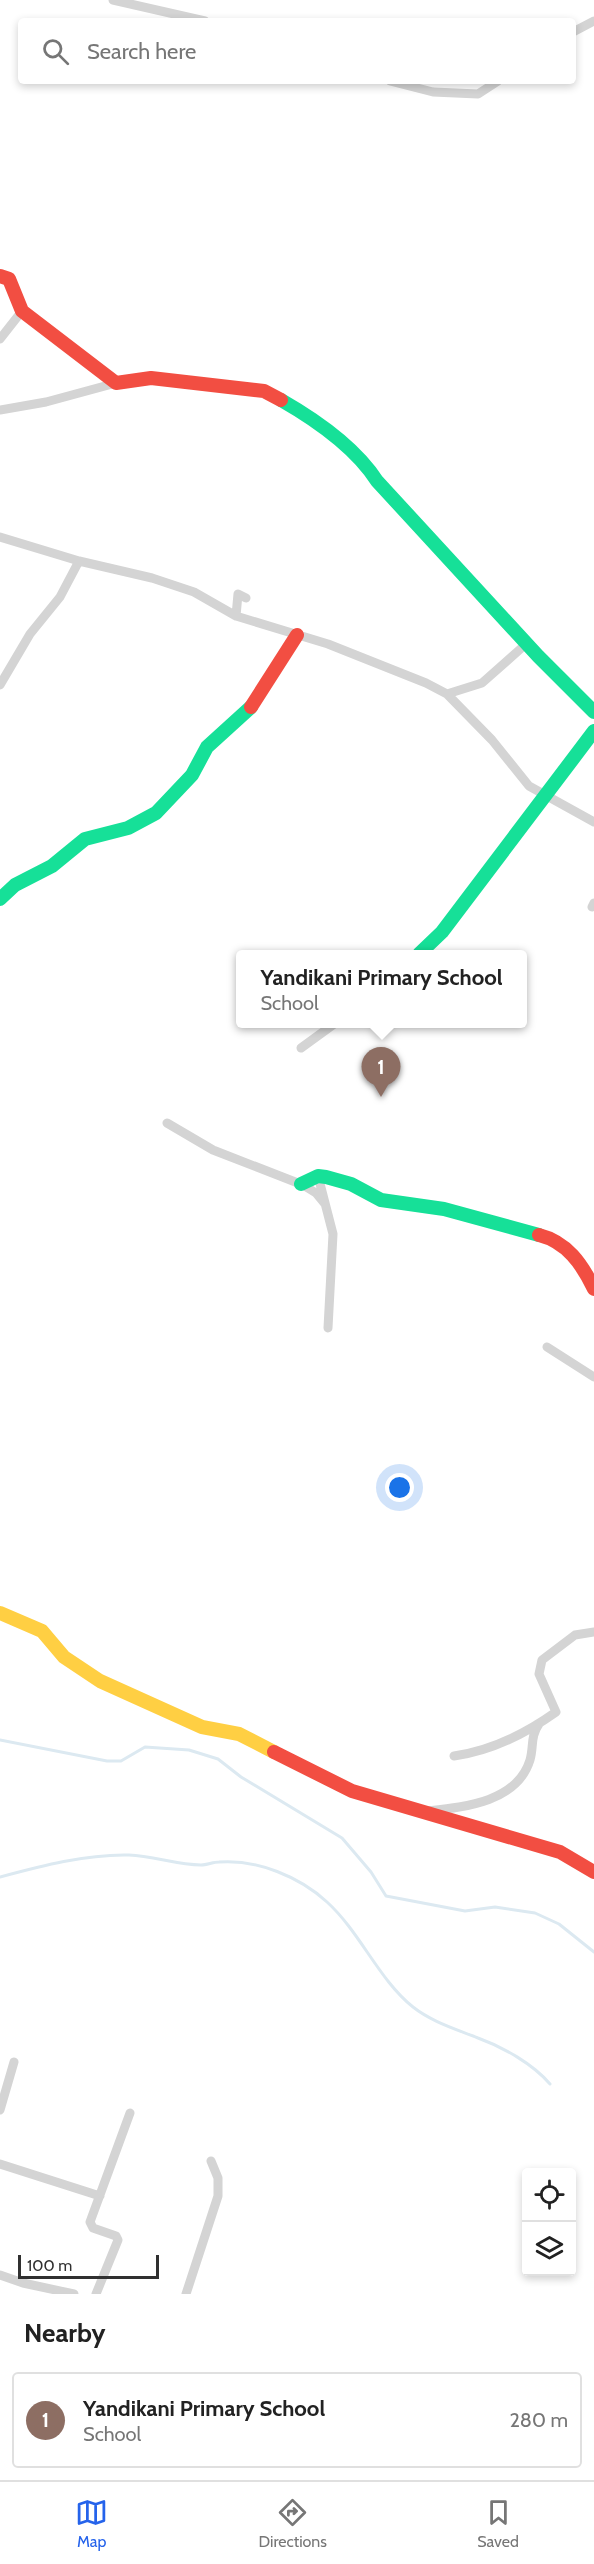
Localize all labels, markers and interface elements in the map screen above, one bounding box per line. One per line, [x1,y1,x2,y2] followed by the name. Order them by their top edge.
[18,18,576,84] search box
[39,35,72,68] icon: search
[87,38,196,65] text: Search here
[236,950,527,1028] popup
[260,964,503,991] text: Yandikani Primary School
[260,991,319,1015] text: School
[362,1048,400,1097] pin: 1
[385,1473,414,1502] your location
[522,2168,576,2276] map controls
[522,2168,576,2222] button: locate
[522,2222,576,2276] button: layers
[18,2252,159,2280] scale bar
[27,2256,72,2275] text: 100 m
[24,2317,105,2349] text: Nearby
[83,2395,325,2422] text: Yandikani Primary School
[42,2408,49,2432] text: 1
[509,2408,568,2432] text: 280 m
[83,2422,141,2446] text: School
[75,2496,108,2551] tab: Map
[259,2496,327,2551] tab: Directions
[477,2496,519,2551] tab: Saved

